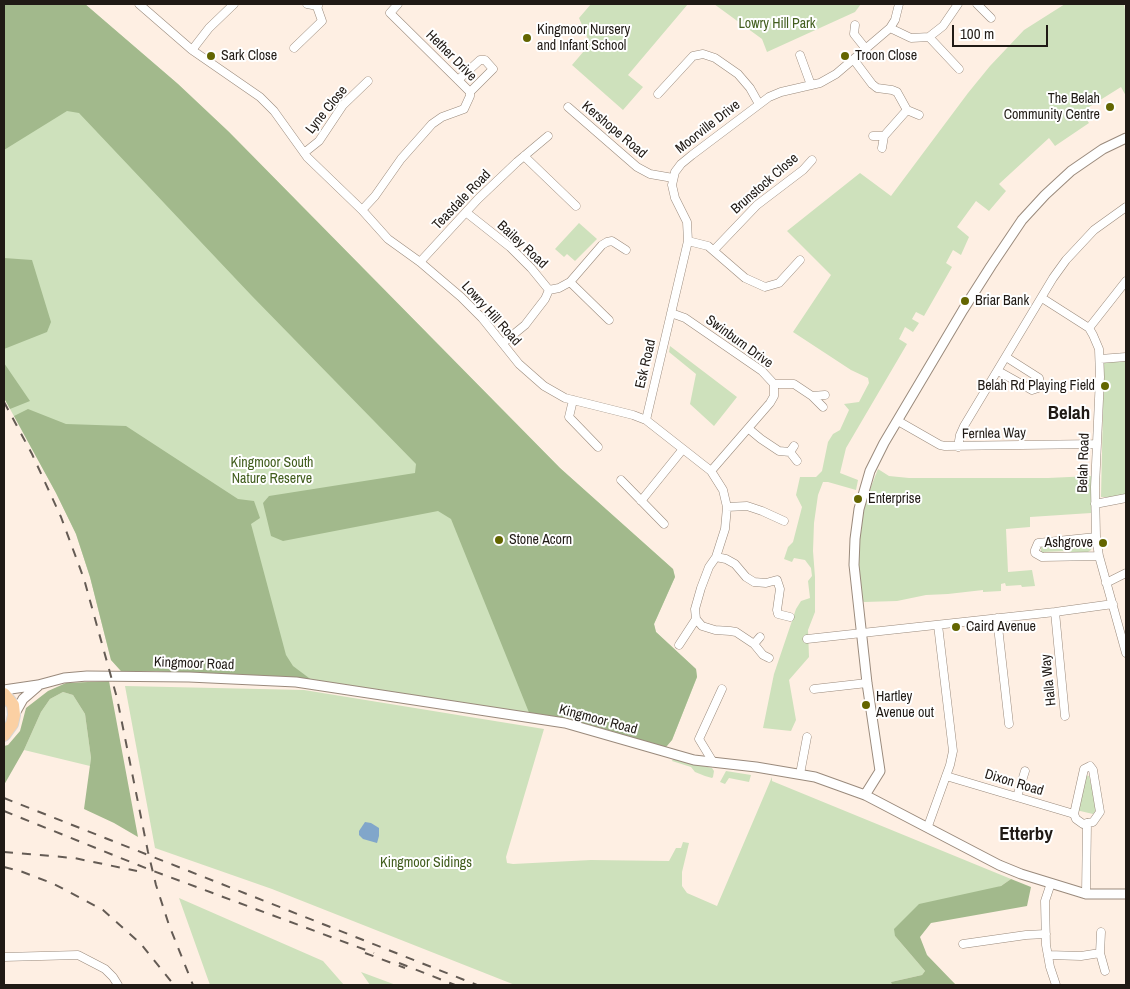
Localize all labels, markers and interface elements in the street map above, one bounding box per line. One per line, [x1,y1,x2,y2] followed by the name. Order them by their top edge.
[955,15,1051,47] scale bar
[738,16,816,32] park label: Lowry Hill Park
[537,22,630,54] place label: Kingmoor Nursery and Infant School
[960,23,994,44] text: 100 m
[422,27,480,85] street label: Hether Drive
[521,32,533,44] marker: Kingmoor Nursery and Infant School
[221,48,277,64] place label: Sark Close
[855,48,917,64] place label: Troon Close
[205,50,217,62] marker: Sark Close
[839,50,851,62] marker: Troon Close
[303,83,351,137] street label: Lyne Close
[1004,91,1100,124] place label: The Belah Community Centre
[672,97,744,157] street label: Moorville Drive
[578,98,650,162] street label: Kershope Road
[1104,101,1116,113] marker: The Belah Community Centre
[728,150,802,218] street label: Brunstock Close
[429,167,495,233] street label: Teasdale Road
[493,218,551,272] street label: Bailey Road
[458,278,524,350] street label: Lowry Hill Road
[975,293,1029,309] place label: Briar Bank
[959,295,971,307] marker: Briar Bank
[702,312,776,372] street label: Swinburn Drive
[632,338,660,390] street label: Esk Road
[978,378,1095,394] place label: Belah Rd Playing Field
[1099,380,1111,392] marker: Belah Rd Playing Field
[1048,403,1090,425] district label: Belah
[962,425,1026,443] street label: Fernlea Way
[1075,433,1093,493] street label: Belah Road
[231,455,313,488] park label: Kingmoor South Nature Reserve
[868,491,921,507] place label: Enterprise
[852,493,864,505] marker: Enterprise
[509,532,572,548] place label: Stone Acorn
[493,534,505,546] marker: Stone Acorn
[1045,535,1093,551] place label: Ashgrove
[1097,537,1109,549] marker: Ashgrove
[966,619,1036,635] place label: Caird Avenue
[950,621,962,633] marker: Caird Avenue
[1038,653,1060,707] street label: Halla Way
[154,654,234,674] street label: Kingmoor Road
[876,689,934,722] place label: Hartley Avenue out
[860,699,872,711] marker: Hartley Avenue out
[557,701,639,739] street label: Kingmoor Road
[983,766,1045,800] street label: Dixon Road
[999,824,1053,846] district label: Etterby
[380,855,472,871] park label: Kingmoor Sidings

